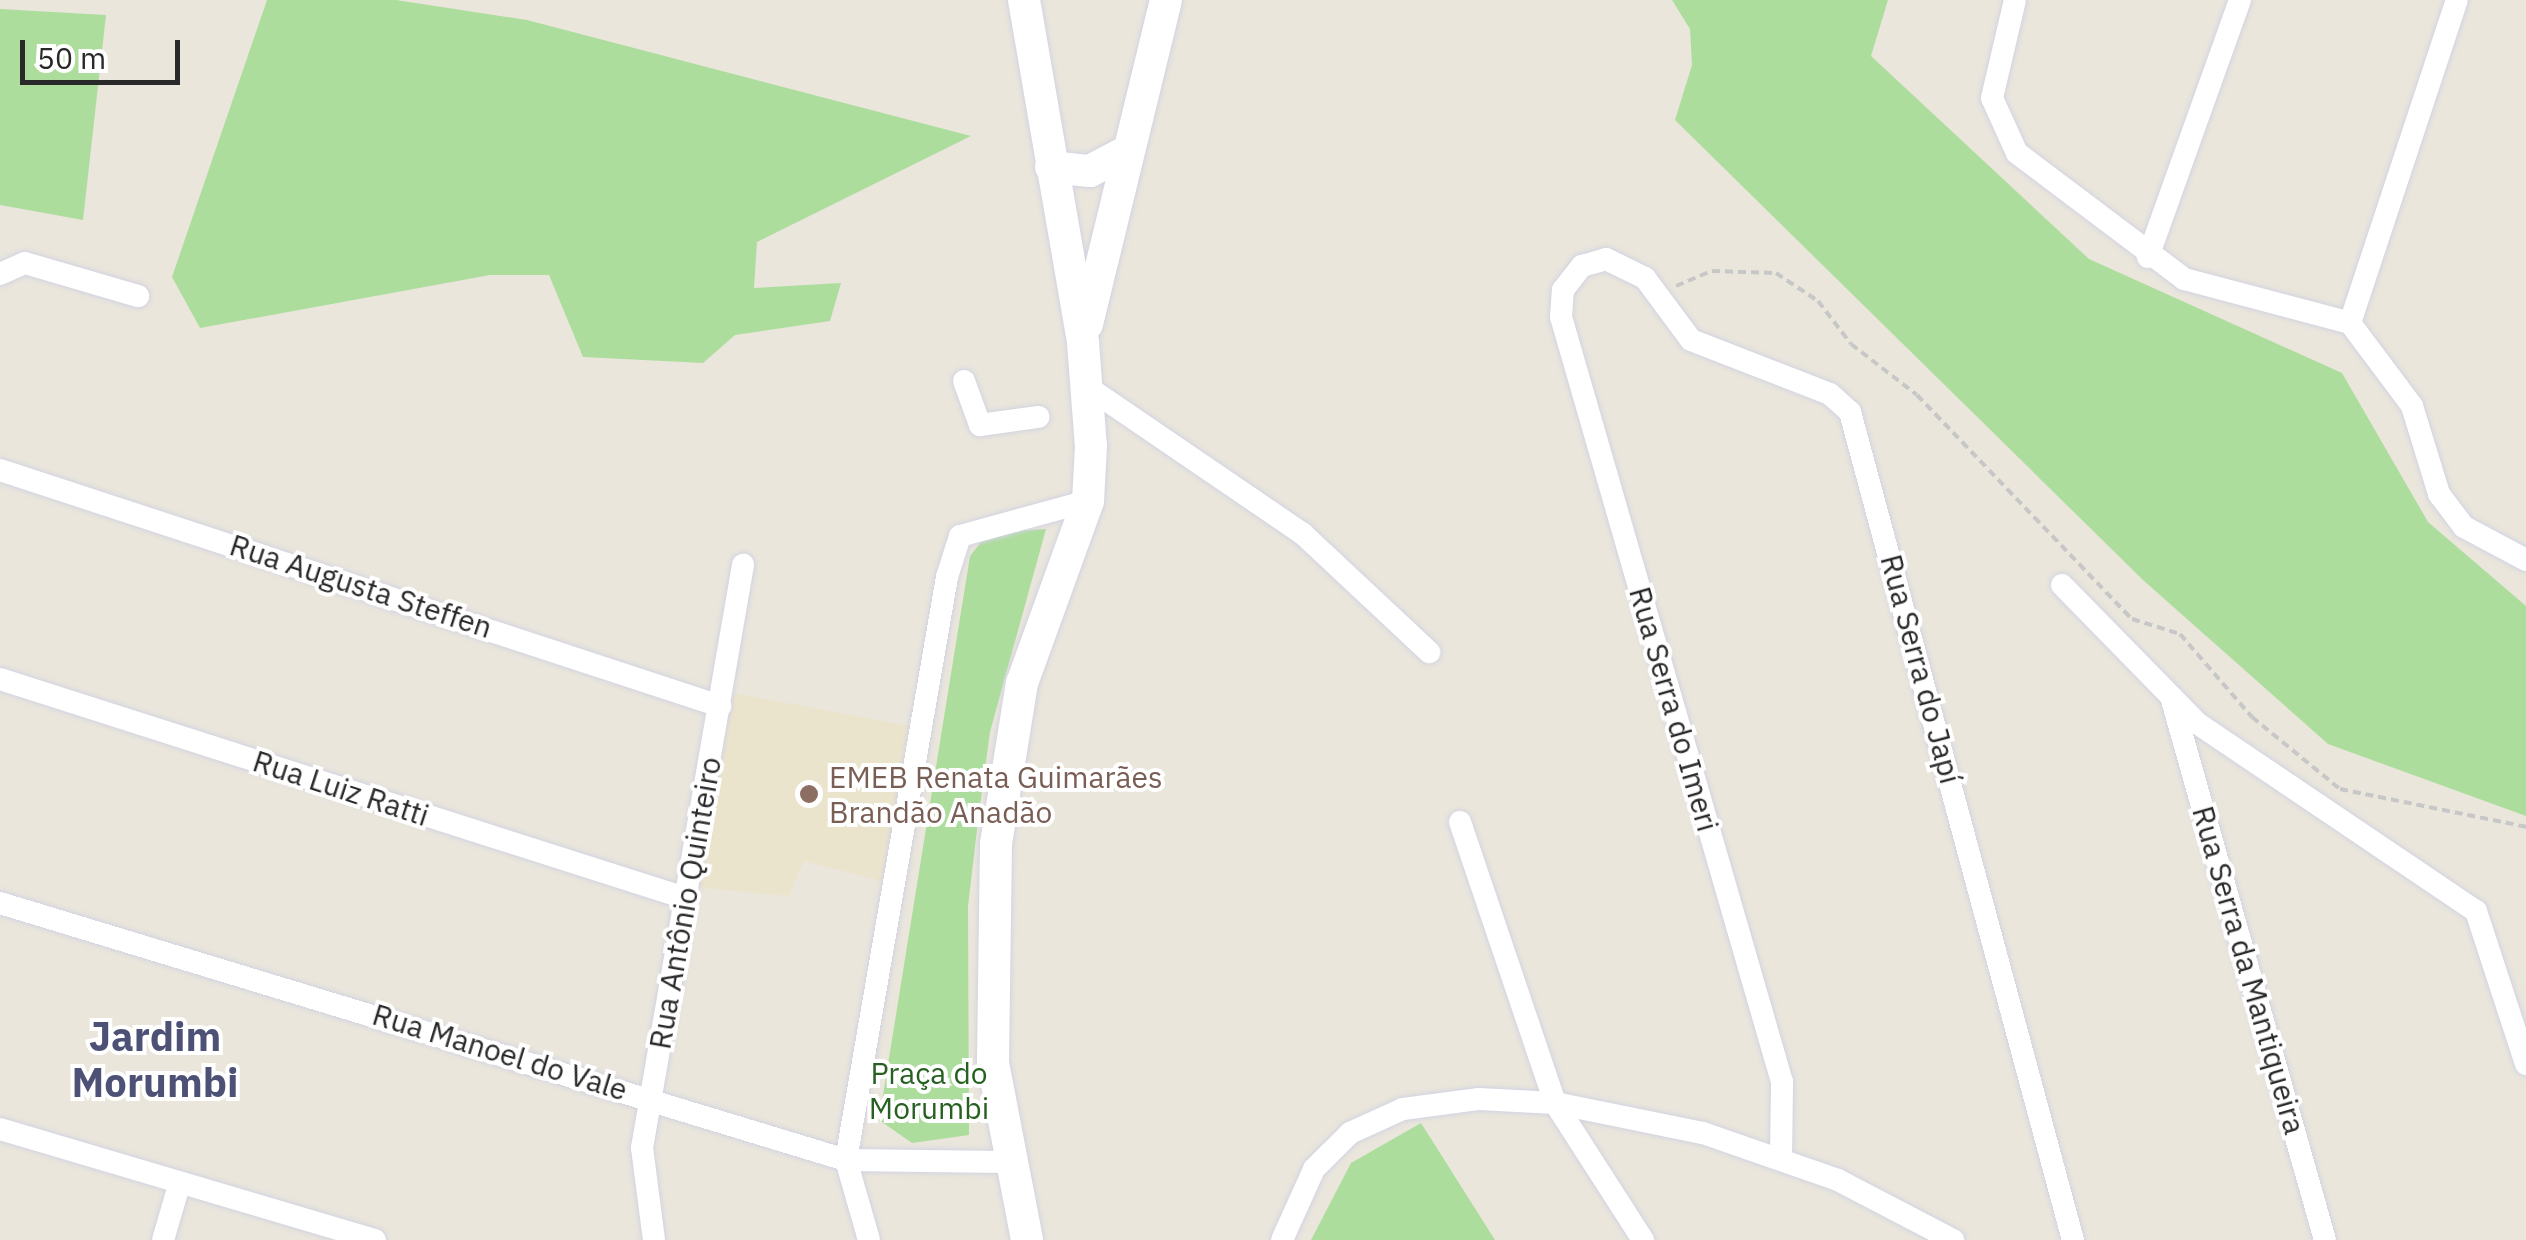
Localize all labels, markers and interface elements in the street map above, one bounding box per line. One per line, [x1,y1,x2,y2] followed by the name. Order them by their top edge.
[25,20,185,82] scale bar
[37,38,106,77] text: 50 m
[225,527,497,645] street label: Rua Augusta Steffen
[1873,550,1969,788] street label: Rua Serra do Japí
[1622,583,1726,835] street label: Rua Serra do Imeri
[249,743,433,833] street label: Rua Luiz Ratti
[642,754,728,1052] street label: Rua Antônio Quinteiro
[829,759,1163,830] place label: EMEB Renata Guimarães Brandão Anadão
[798,783,820,805] marker: EMEB Renata Guimarães Brandão Anadão
[2185,802,2313,1138] street label: Rua Serra da Mantiqueira
[368,996,632,1108] street label: Rua Manoel do Vale
[72,1012,238,1106] district label: Jardim Morumbi
[869,1055,989,1126] park label: Praça do Morumbi

